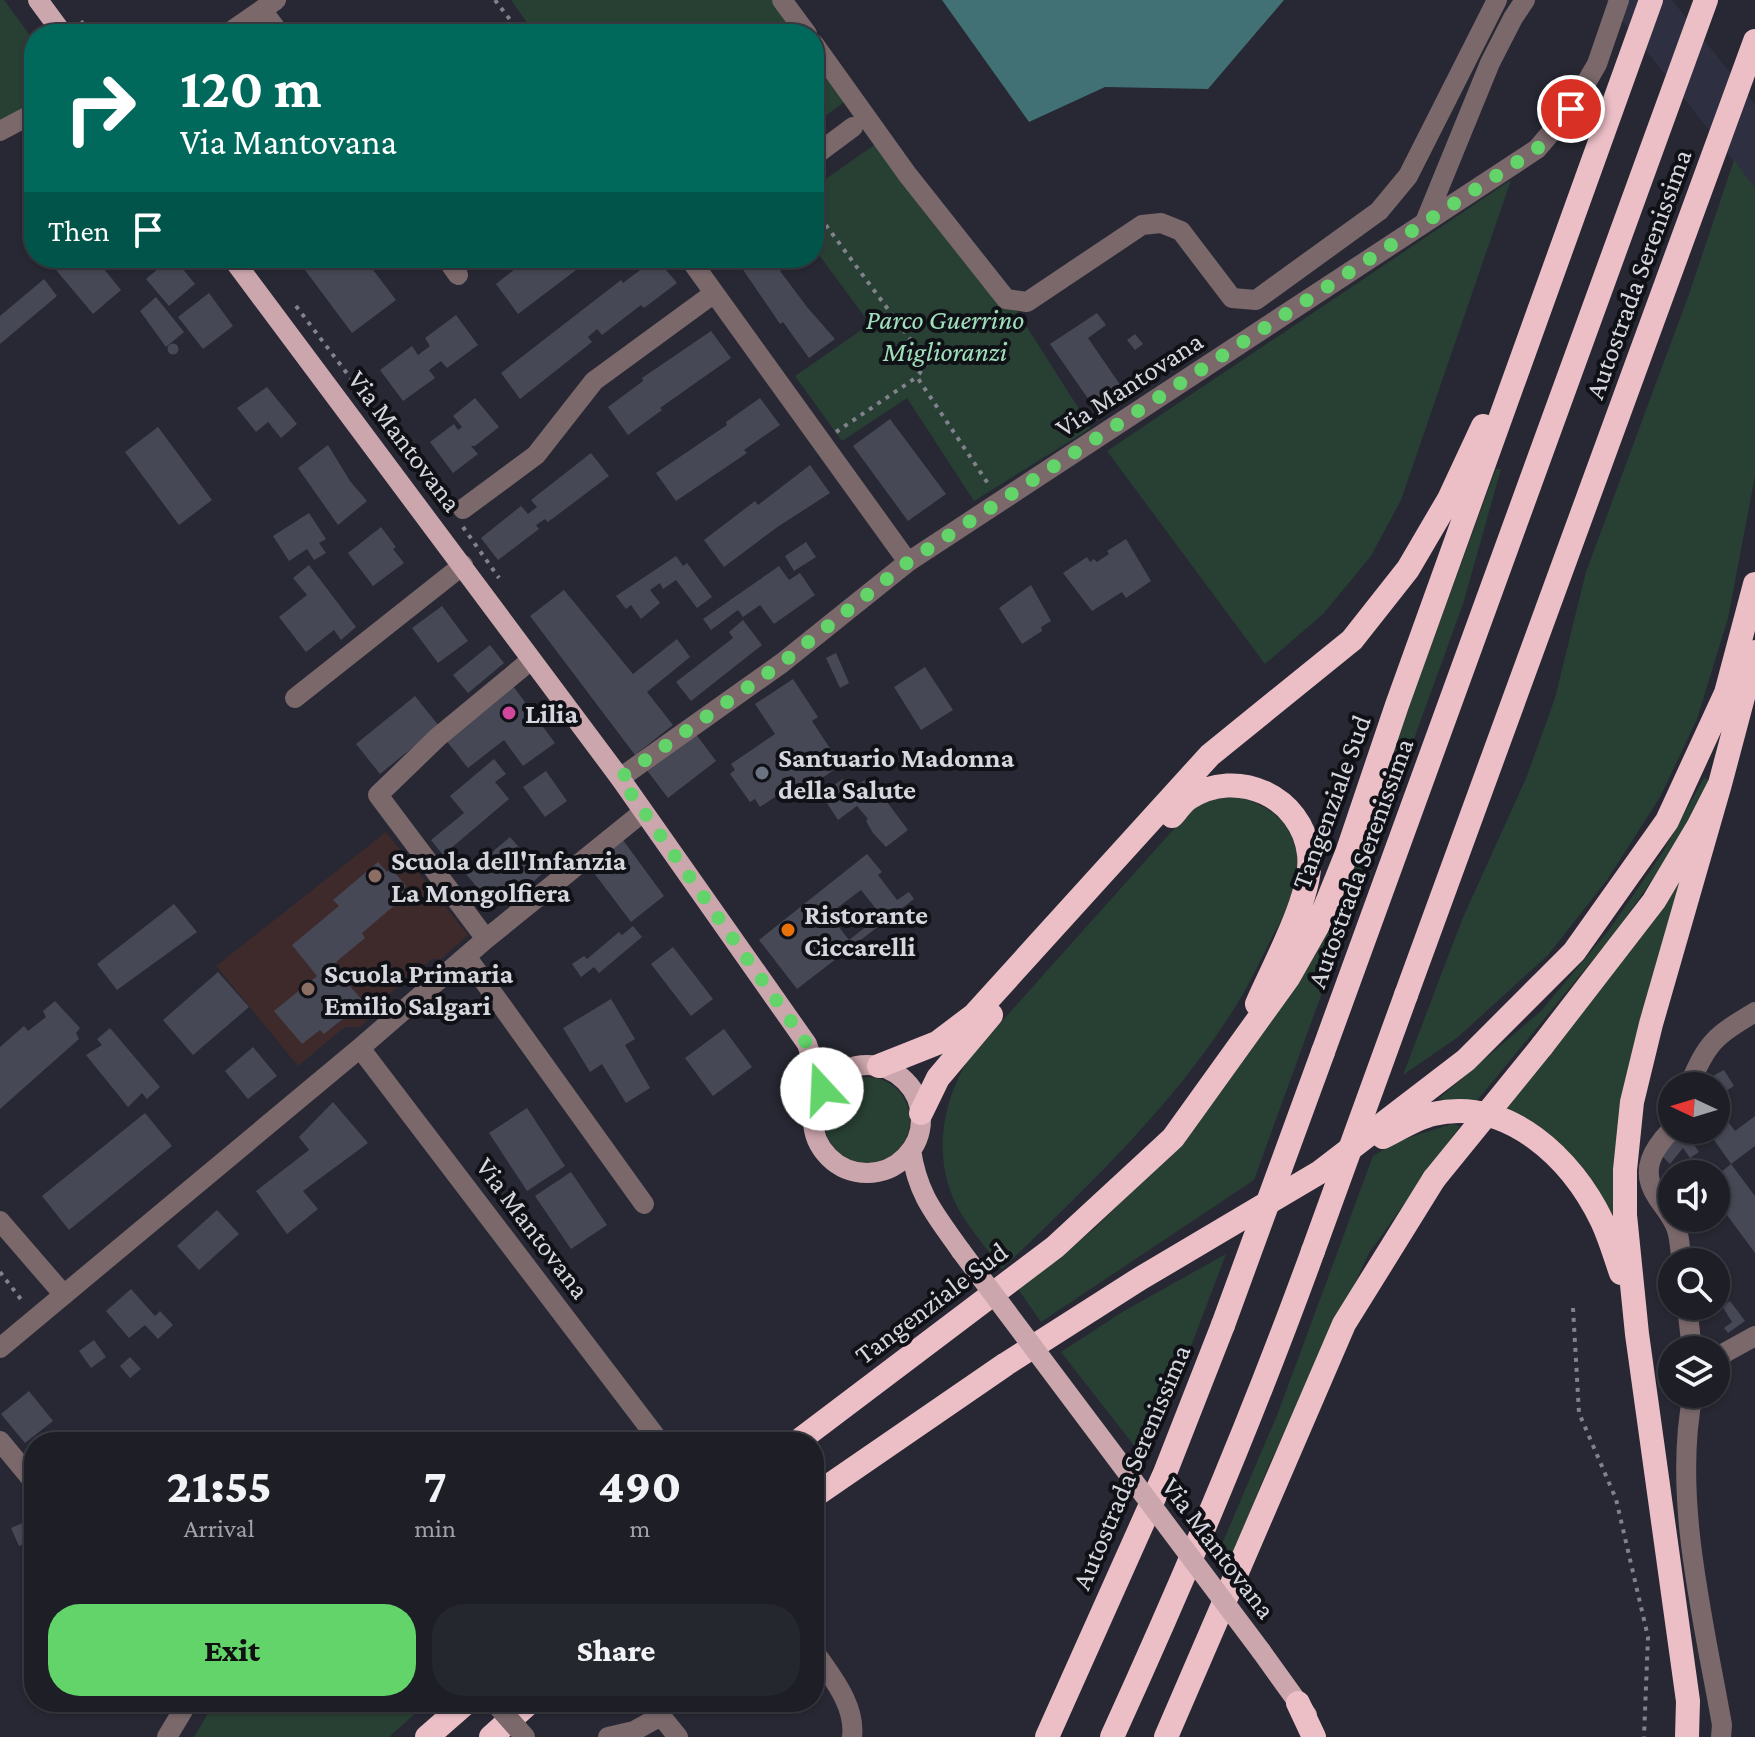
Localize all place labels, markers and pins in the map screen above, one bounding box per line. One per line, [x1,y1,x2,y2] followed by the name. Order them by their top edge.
[1537,75,1605,143] pin
[525,698,578,729] place label: Lilia
[500,704,518,722] marker: Lilia
[778,742,1015,805] place label: Santuario Madonna della Salute
[753,764,771,782] marker: Santuario Madonna della Salute
[391,845,627,908] place label: Scuola dell'Infanzia La Mongolfiera
[366,867,384,885] marker: Scuola dell'Infanzia La Mongolfiera
[804,899,928,962] place label: Ristorante Ciccarelli
[779,921,797,939] marker: Ristorante Ciccarelli
[324,958,514,1021] place label: Scuola Primaria Emilio Salgari
[299,980,317,998] marker: Scuola Primaria Emilio Salgari

